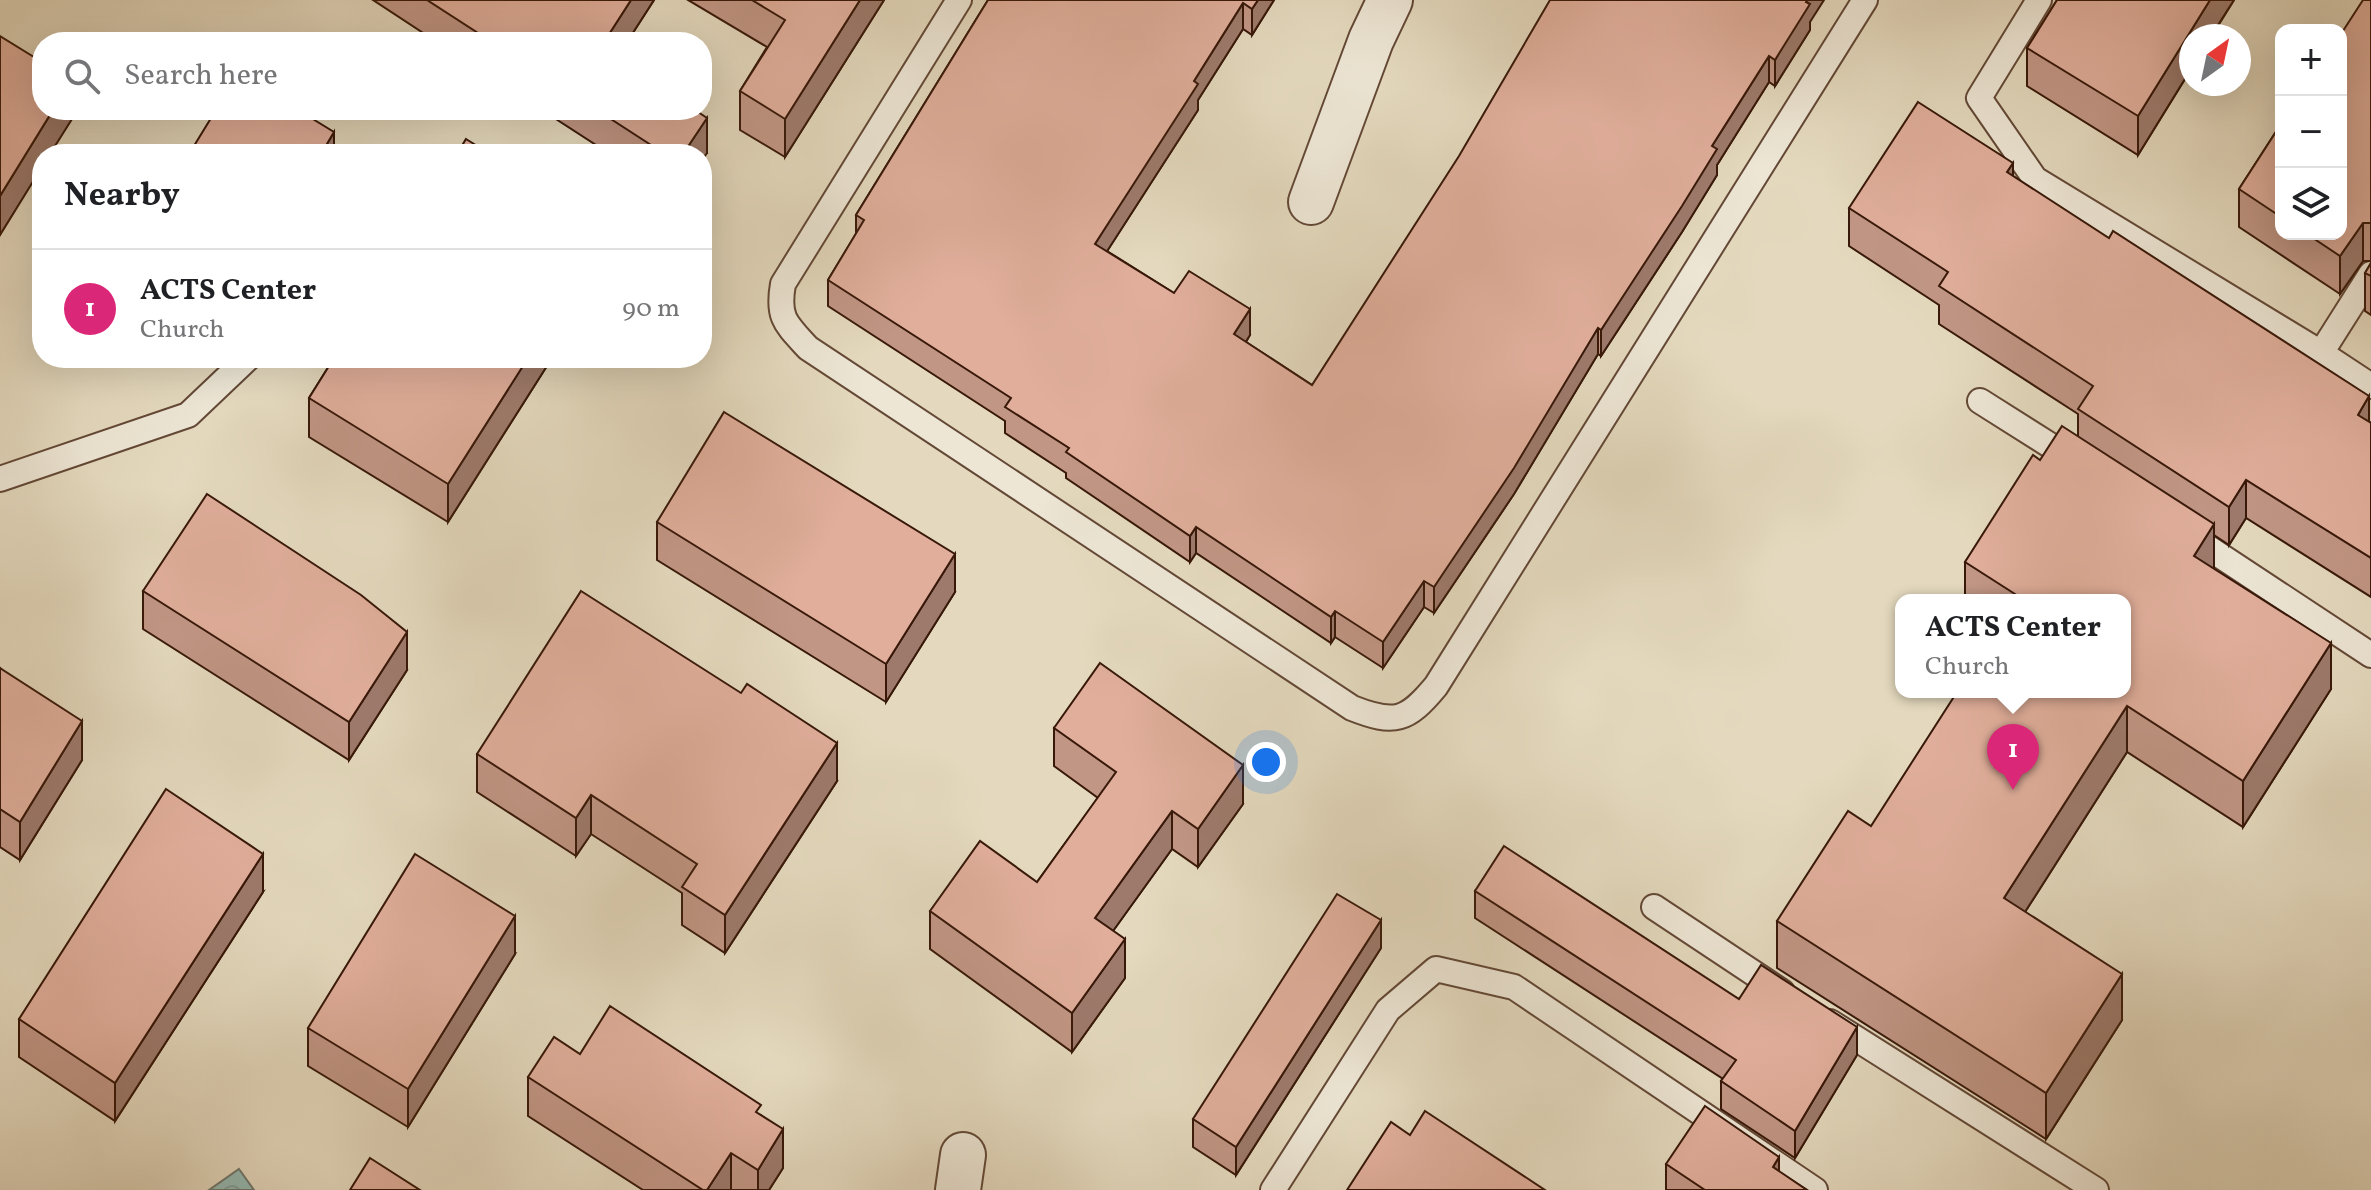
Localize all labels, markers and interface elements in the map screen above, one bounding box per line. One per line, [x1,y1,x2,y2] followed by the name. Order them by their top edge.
[2179,24,2251,96] north arrow
[2275,24,2347,240] map controls
[2275,24,2347,96] button: +
[32,32,712,120] search box
[60,54,104,98] icon: search
[124,55,278,97] text: Search here
[2275,96,2347,168] button: −
[2275,168,2347,240] button: layers
[64,173,180,220] text: Nearby
[140,270,316,312] text: ACTS Center
[85,291,95,327] text: 1
[622,291,680,327] text: 90 m
[140,312,225,348] text: Church
[1895,594,2131,698] popup
[1925,607,2101,649] text: ACTS Center
[1925,649,2009,685] text: Church
[1987,724,2039,790] pin: 1
[1246,742,1286,782] your location

